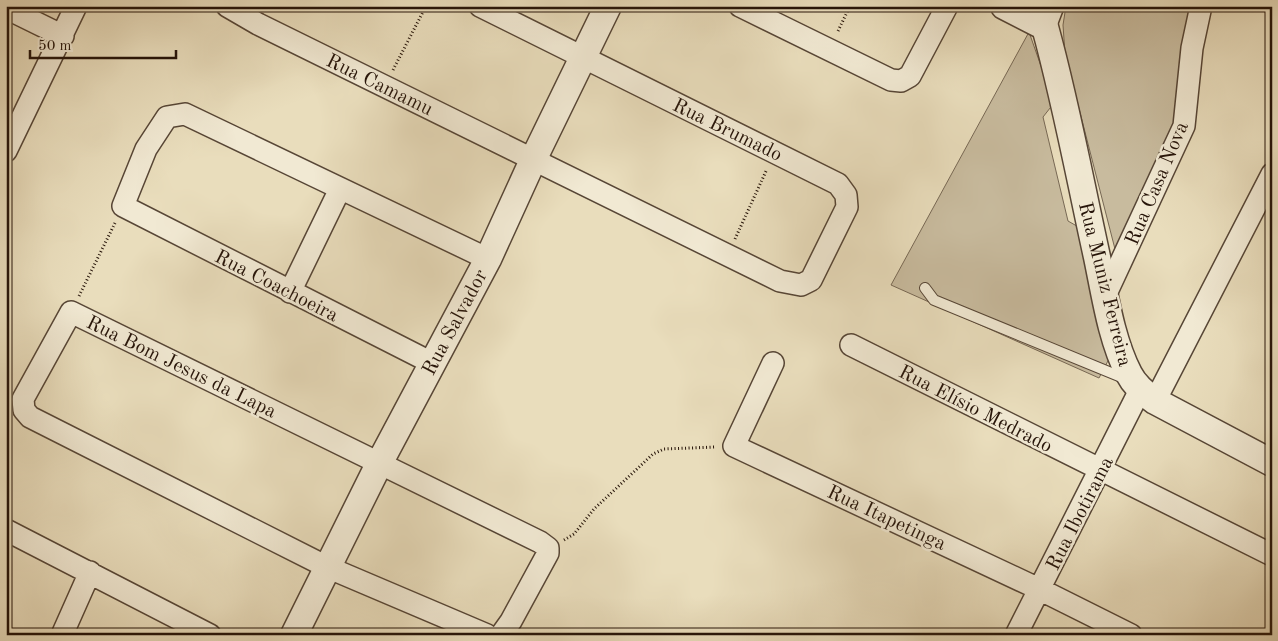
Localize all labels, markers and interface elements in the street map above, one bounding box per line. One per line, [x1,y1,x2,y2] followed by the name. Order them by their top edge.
[30,28,176,60] scale bar
[38,39,72,54] text: 50 m
[323,51,436,120] street label: Rua Camamu
[669,96,785,166] street label: Rua Brumado
[1123,119,1193,249] street label: Rua Casa Nova
[1074,200,1134,369] street label: Rua Muniz Ferreira
[211,247,341,327] street label: Rua Coachoeira
[420,267,492,379] street label: Rua Salvador
[83,313,279,423] street label: Rua Bom Jesus da Lapa
[895,362,1055,457] street label: Rua Elísio Medrado
[1044,454,1118,574] street label: Rua Ibotirama
[824,483,949,555] street label: Rua Itapetinga

